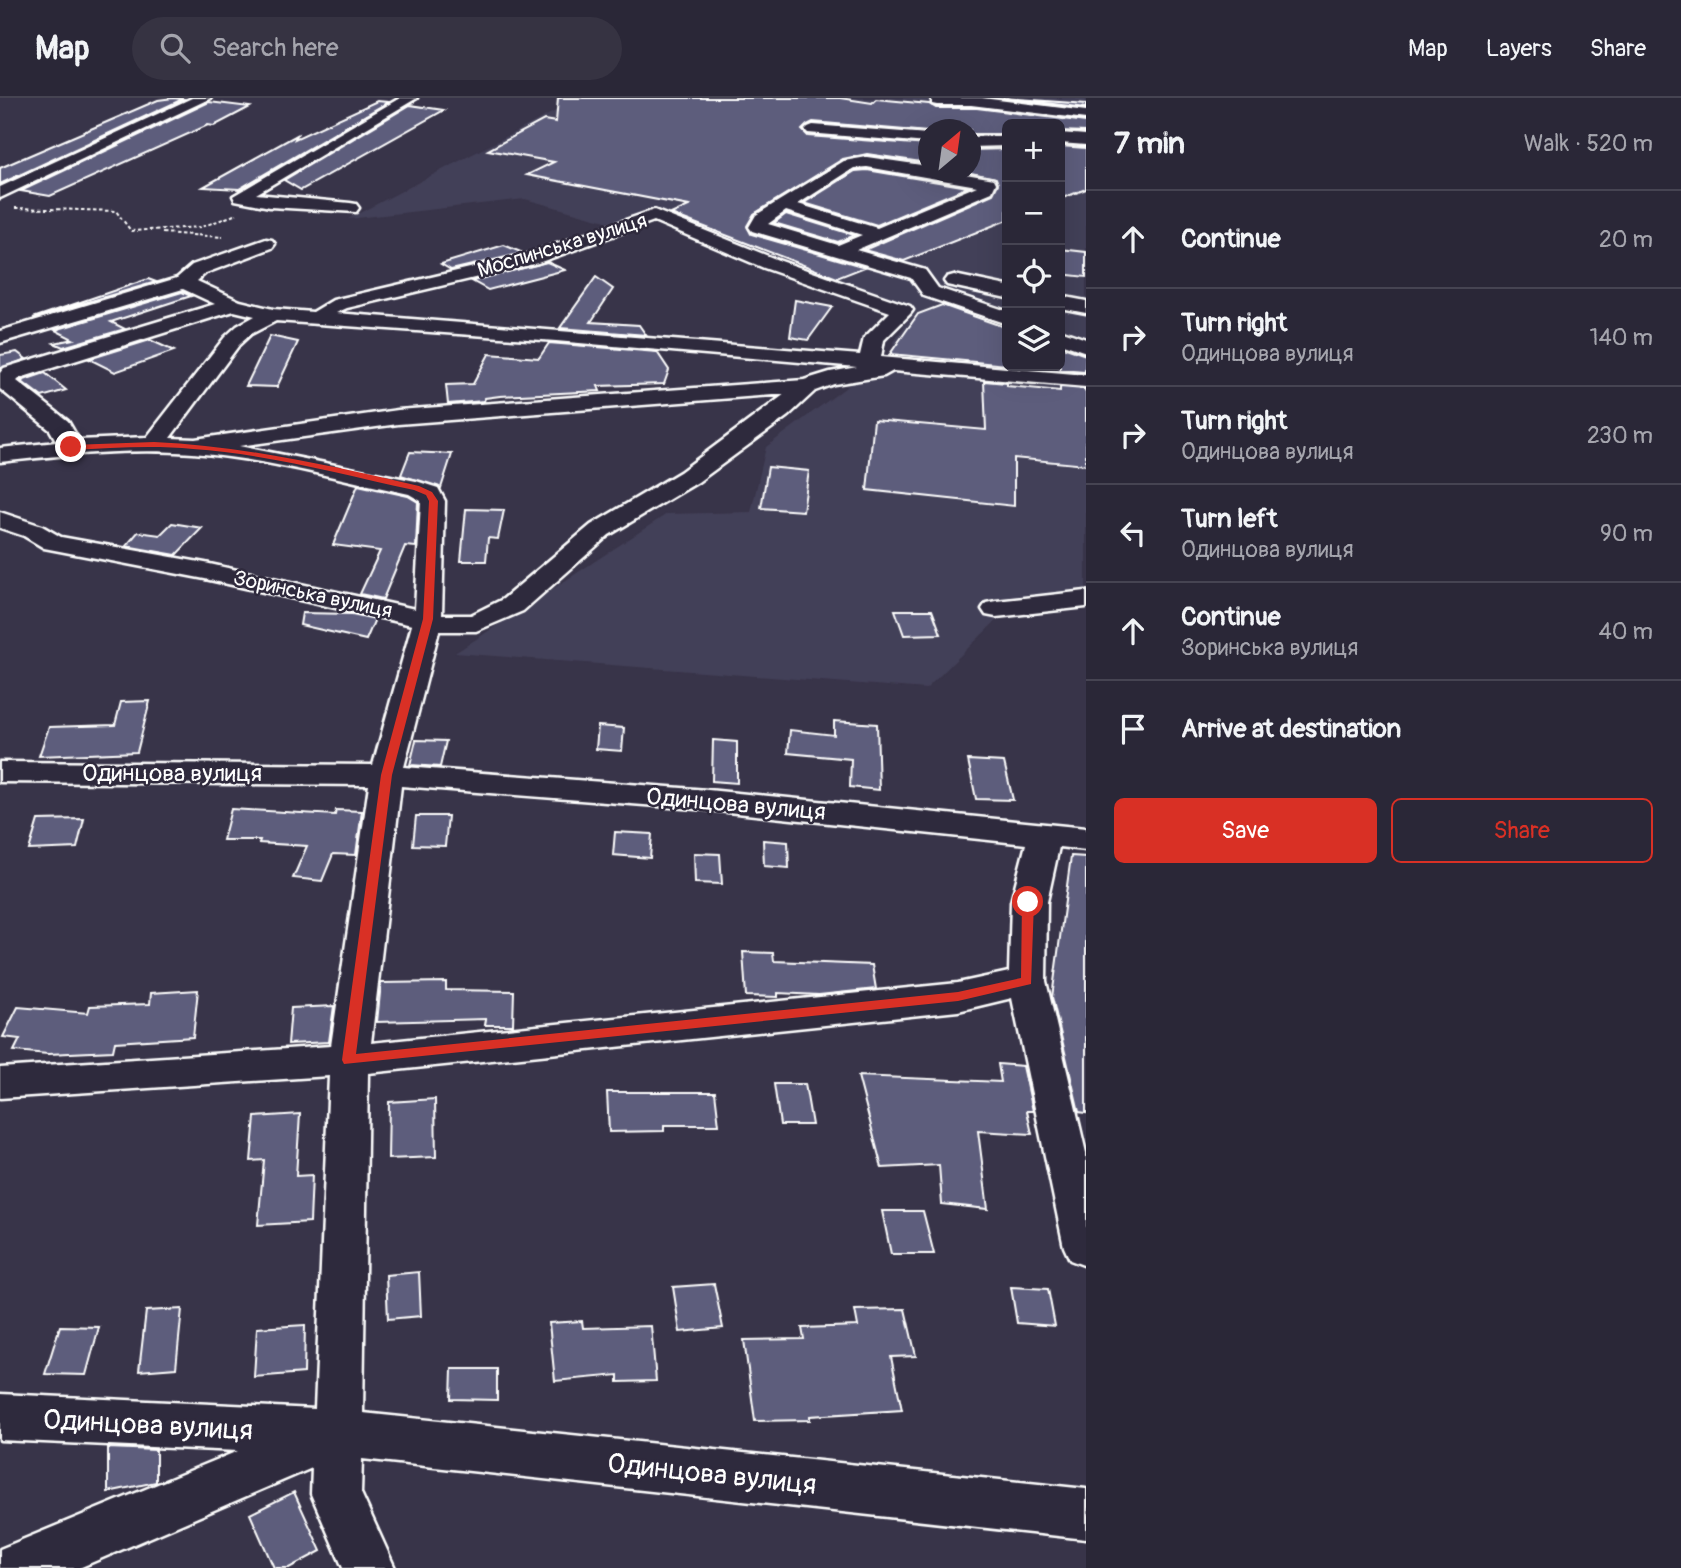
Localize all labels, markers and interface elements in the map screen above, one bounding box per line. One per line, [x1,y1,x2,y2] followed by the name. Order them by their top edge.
[132,17,622,80] search box
[35,28,90,69] text: Map
[156,29,194,67] icon: search
[212,32,339,64] text: Search here
[1408,34,1448,63] text: Map
[1486,34,1552,63] text: Layers
[1590,34,1646,63] text: Share
[918,119,981,182] north arrow
[1002,119,1065,371] map controls
[1002,119,1065,182] button: +
[1114,125,1185,162] text: 7 min
[1524,129,1653,158] text: Walk · 520 m
[1002,182,1065,245] button: −
[474,207,650,284] street label: Моспинська вулиця
[1114,220,1152,258] icon: ahead
[1181,223,1281,255] text: Continue
[1599,225,1653,254] text: 20 m
[1002,245,1065,308] button: locate
[1181,307,1287,339] text: Turn right
[1002,308,1065,371] button: layers
[1114,318,1152,356] icon: right
[1590,323,1653,352] text: 140 m
[1181,339,1354,368] text: Одинцова вулиця
[1181,405,1287,437] text: Turn right
[1114,416,1152,454] icon: right
[1587,421,1653,450] text: 230 m
[55,431,86,462] route end
[1181,437,1354,466] text: Одинцова вулиця
[1181,503,1277,535] text: Turn left
[1114,514,1152,552] icon: left
[1600,519,1653,548] text: 90 m
[1181,535,1354,564] text: Одинцова вулиця
[231,564,395,625] street label: Зоринська вулиця
[1181,601,1281,633] text: Continue
[1114,612,1152,650] icon: ahead
[1599,617,1653,646] text: 40 m
[1181,633,1358,662] text: Зоринська вулиця
[1114,710,1152,748] icon: arrive
[1181,713,1401,745] text: Arrive at destination
[82,759,262,788] street label: Одинцова вулиця
[645,782,827,827] street label: Одинцова вулиця
[1114,798,1377,863] button: Save
[1391,798,1653,863] button: Share
[1012,886,1043,917] route start
[42,1403,254,1448] street label: Одинцова вулиця
[606,1446,818,1503] street label: Одинцова вулиця

